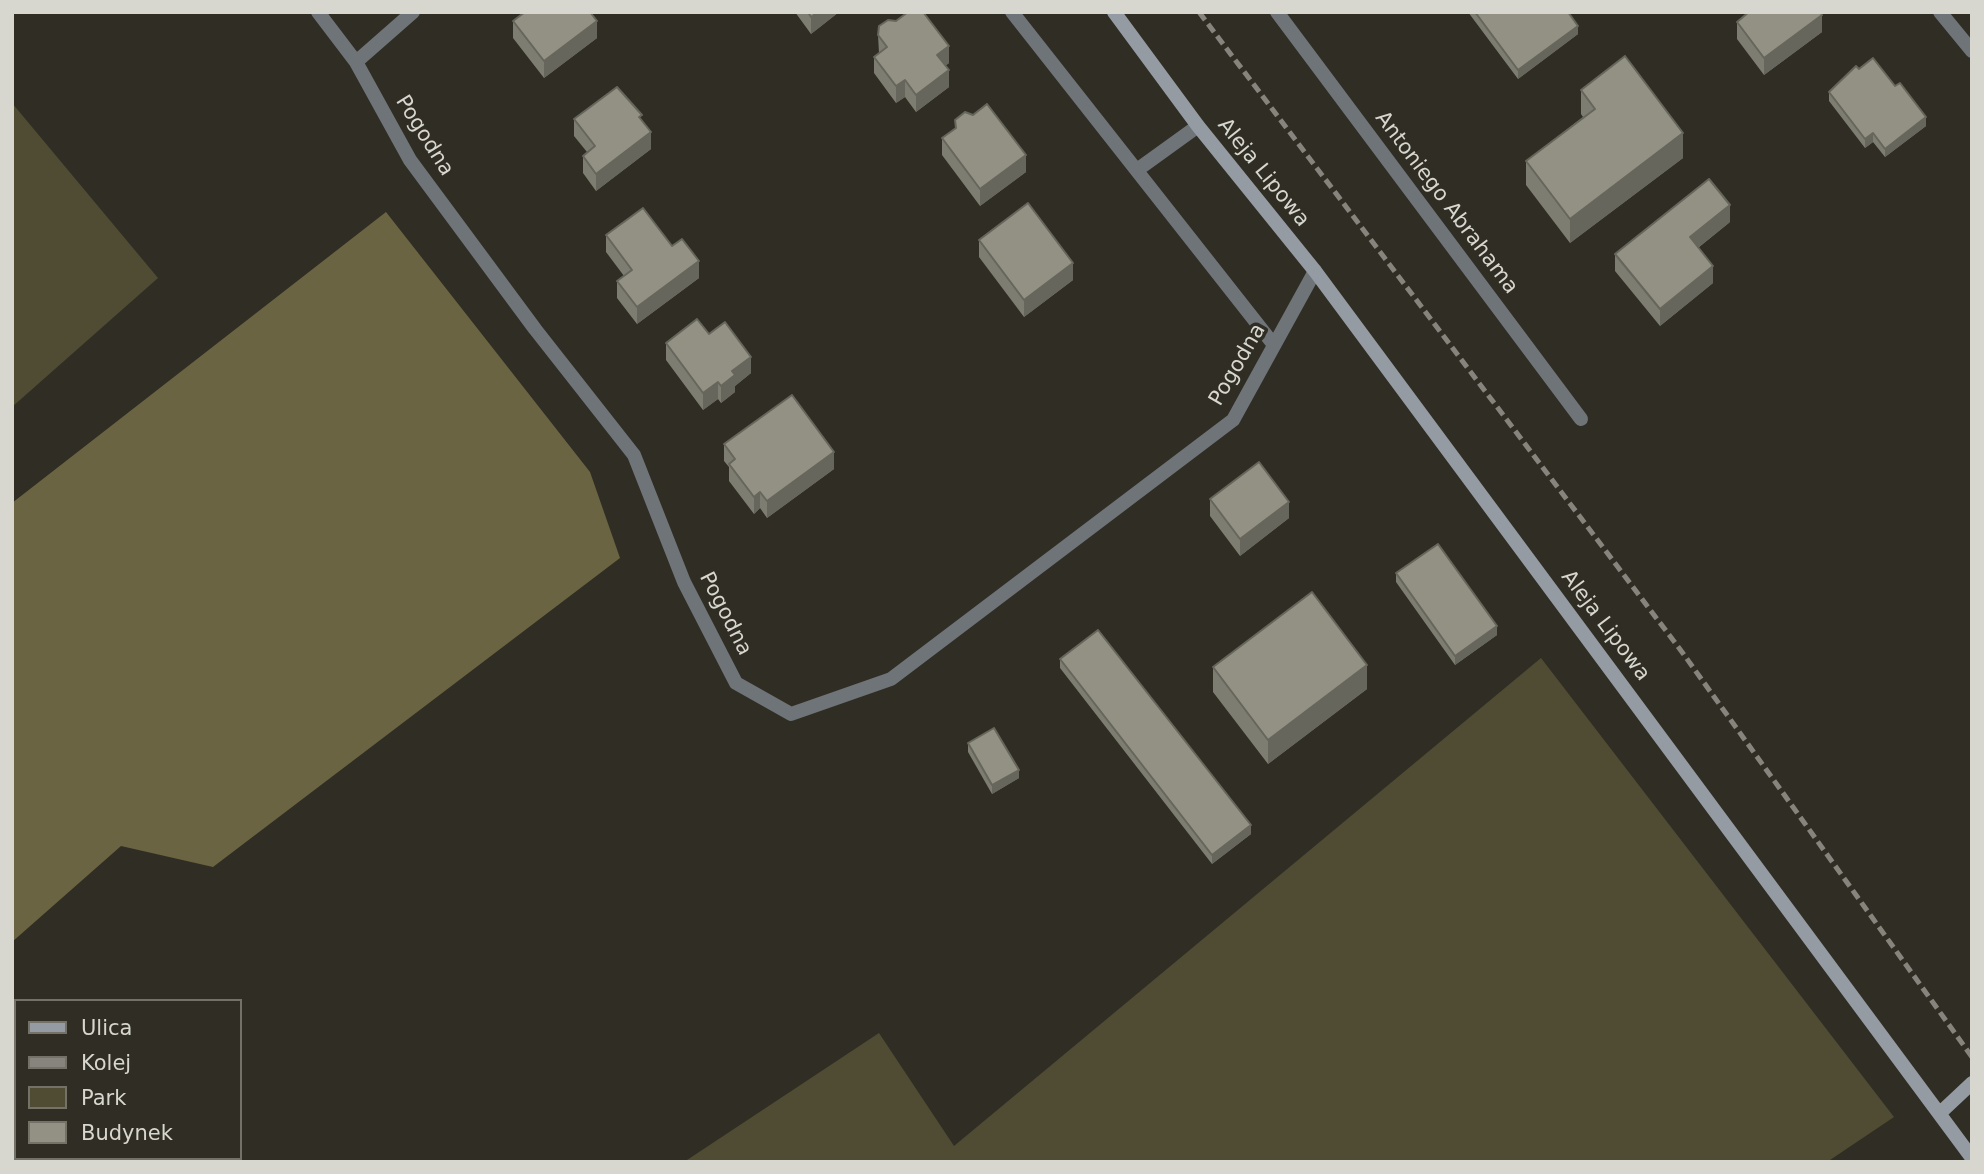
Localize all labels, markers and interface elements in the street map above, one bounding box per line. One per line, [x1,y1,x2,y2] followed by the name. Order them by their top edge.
[389,91,459,181] street label: Pogodna
[1369,107,1523,299] street label: Antoniego Abrahama
[1212,114,1314,232] street label: Aleja Lipowa
[1204,320,1272,410] street label: Pogodna
[1555,566,1655,686] street label: Aleja Lipowa
[693,568,757,660] street label: Pogodna
[14,999,242,1160] legend
[81,1016,132,1040] text: Ulica
[81,1051,131,1075] text: Kolej
[81,1086,126,1110] text: Park
[81,1121,173,1145] text: Budynek

